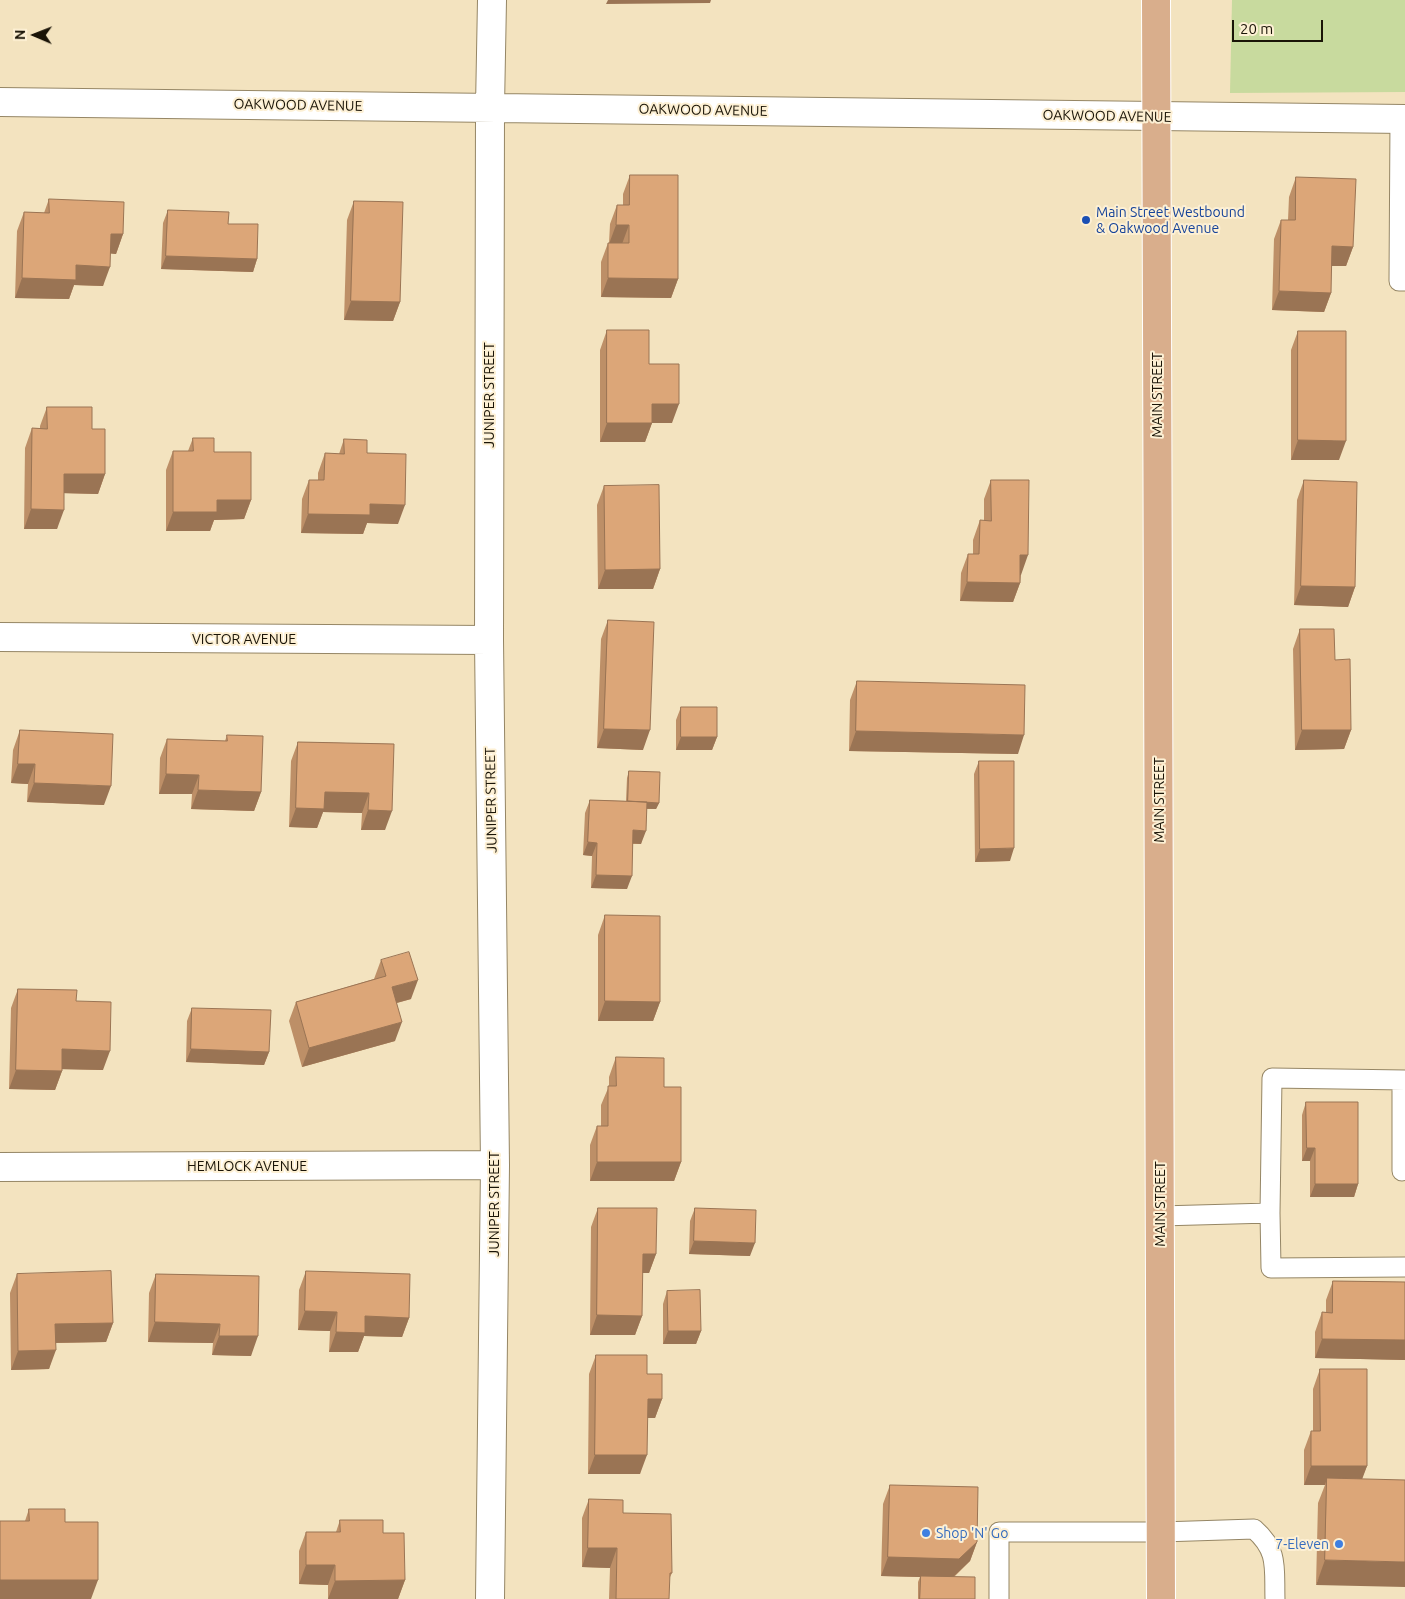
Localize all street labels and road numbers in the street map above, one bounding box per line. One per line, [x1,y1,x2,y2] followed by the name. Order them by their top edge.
[233,95,363,115] street label: OAKWOOD AVENUE
[638,100,768,120] street label: OAKWOOD AVENUE
[1042,106,1172,126] street label: OAKWOOD AVENUE
[481,342,497,448] street label: JUNIPER STREET
[1149,352,1165,438] street label: MAIN STREET
[192,631,296,647] street label: VICTOR AVENUE
[482,747,500,853] street label: JUNIPER STREET
[1151,757,1167,843] street label: MAIN STREET
[486,1151,502,1257] street label: JUNIPER STREET
[187,1158,307,1174] street label: HEMLOCK AVENUE
[1152,1161,1168,1247] street label: MAIN STREET

